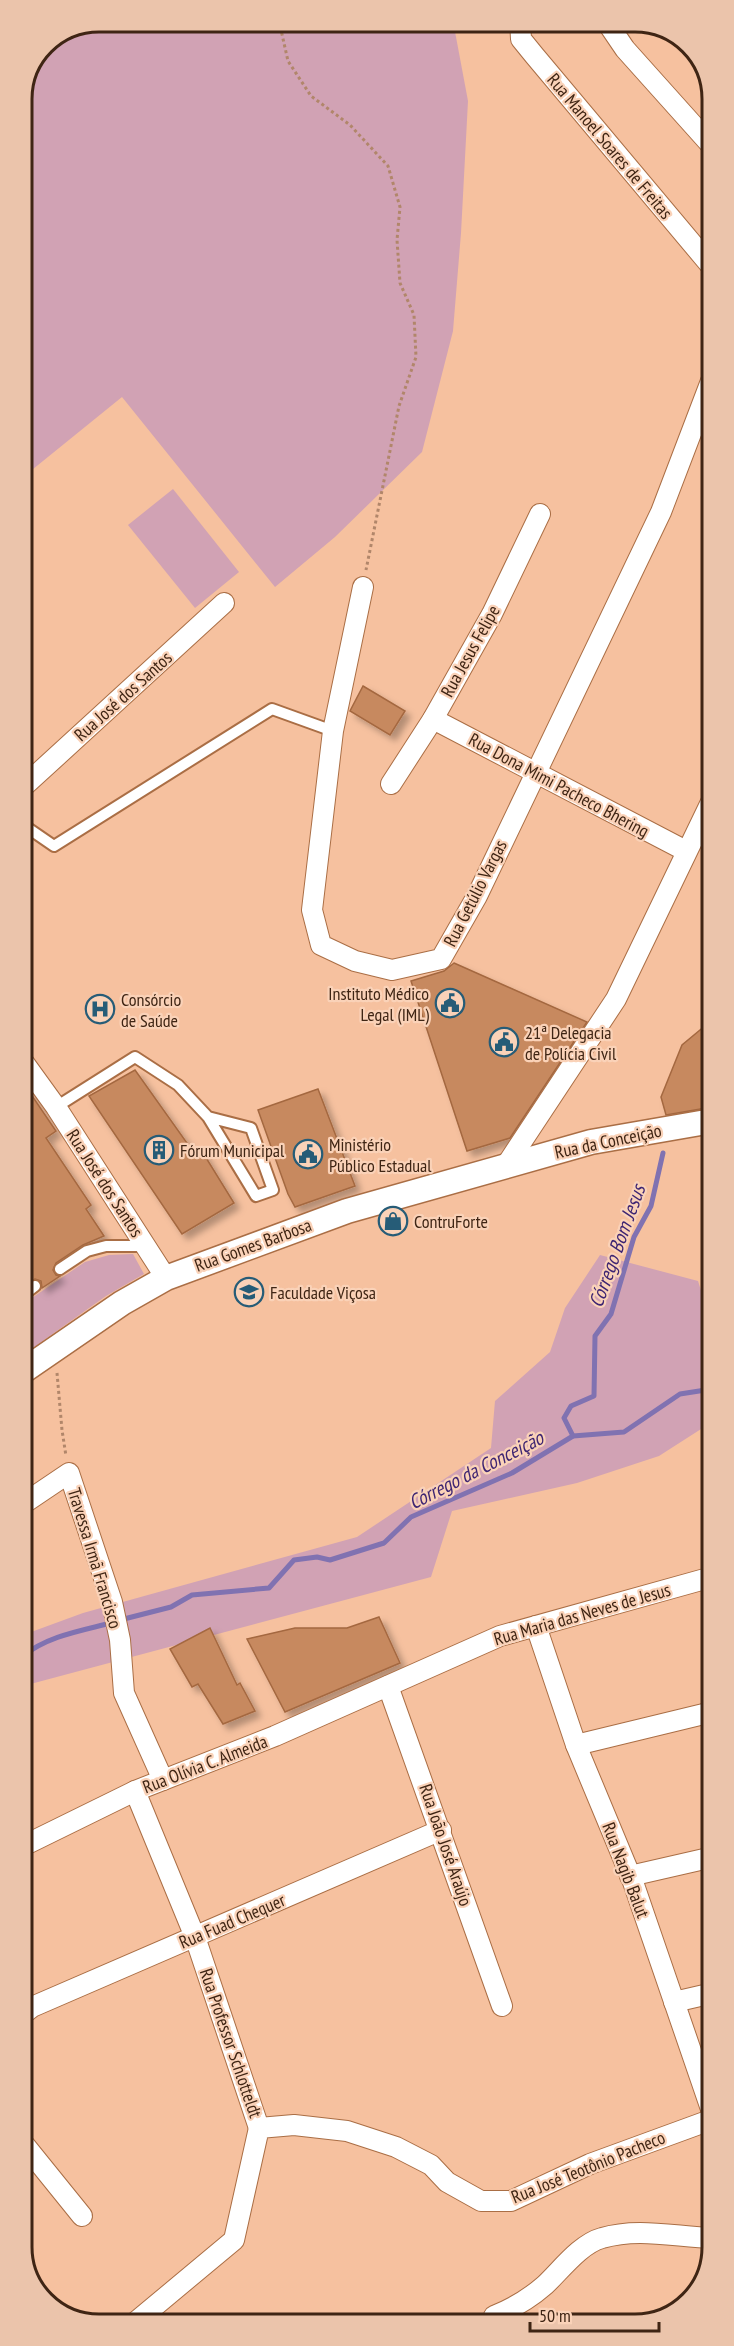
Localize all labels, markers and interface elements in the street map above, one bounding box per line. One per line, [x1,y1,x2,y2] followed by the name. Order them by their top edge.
[542,68,678,224] street label: Rua Manoel Soares de Freitas
[435,601,505,701] street label: Rua Jesus Felipe
[69,646,177,746] street label: Rua José dos Santos
[465,728,653,842] street label: Rua Dona Mimi Pacheco Bhering
[438,836,512,950] street label: Rua Getúlio Vargas
[328,982,430,1026] place label: Instituto Médico Legal (IML)
[434,987,466,1019] public building icon: Instituto Médico Legal (IML)
[121,988,182,1032] place label: Consórcio de Saúde
[84,993,116,1025] hospital icon: Consórcio de Saúde
[525,1021,617,1065] place label: 21ª Delegacia de Polícia Civil
[488,1026,520,1058] public building icon: 21ª Delegacia de Polícia Civil
[553,1118,664,1164] street label: Rua da Conceição
[62,1125,148,1241] street label: Rua José dos Santos
[329,1133,432,1177] place label: Ministério Público Estadual
[143,1134,175,1166] building icon: Fórum Municipal
[292,1138,324,1170] public building icon: Ministério Público Estadual
[180,1139,285,1162] place label: Fórum Municipal
[583,1179,652,1311] water label: Córrego Bom Jesus
[377,1205,409,1237] shop icon: ContruForte
[414,1210,488,1233] place label: ContruForte
[191,1213,315,1277] street label: Rua Gomes Barbosa
[233,1276,265,1308] school or university icon: Faculdade Viçosa
[270,1281,376,1304] place label: Faculdade Viçosa
[404,1424,549,1515] water label: Córrego da Conceição
[63,1485,127,1631] street label: Travessa Irmã Francisco
[491,1578,673,1650] street label: Rua Maria das Neves de Jesus
[139,1730,271,1798] street label: Rua Olívia C. Almeida
[414,1781,478,1909] street label: Rua João José Araújo
[597,1819,655,1921] street label: Rua Nagib Balut
[176,1888,289,1954] street label: Rua Fuad Chequer
[195,1965,267,2121] street label: Rua Professor Schlotteldt
[508,2126,669,2208] street label: Rua José Teotônio Pacheco
[530,2295,659,2333] scale bar
[539,2304,571,2327] text: 50 m

